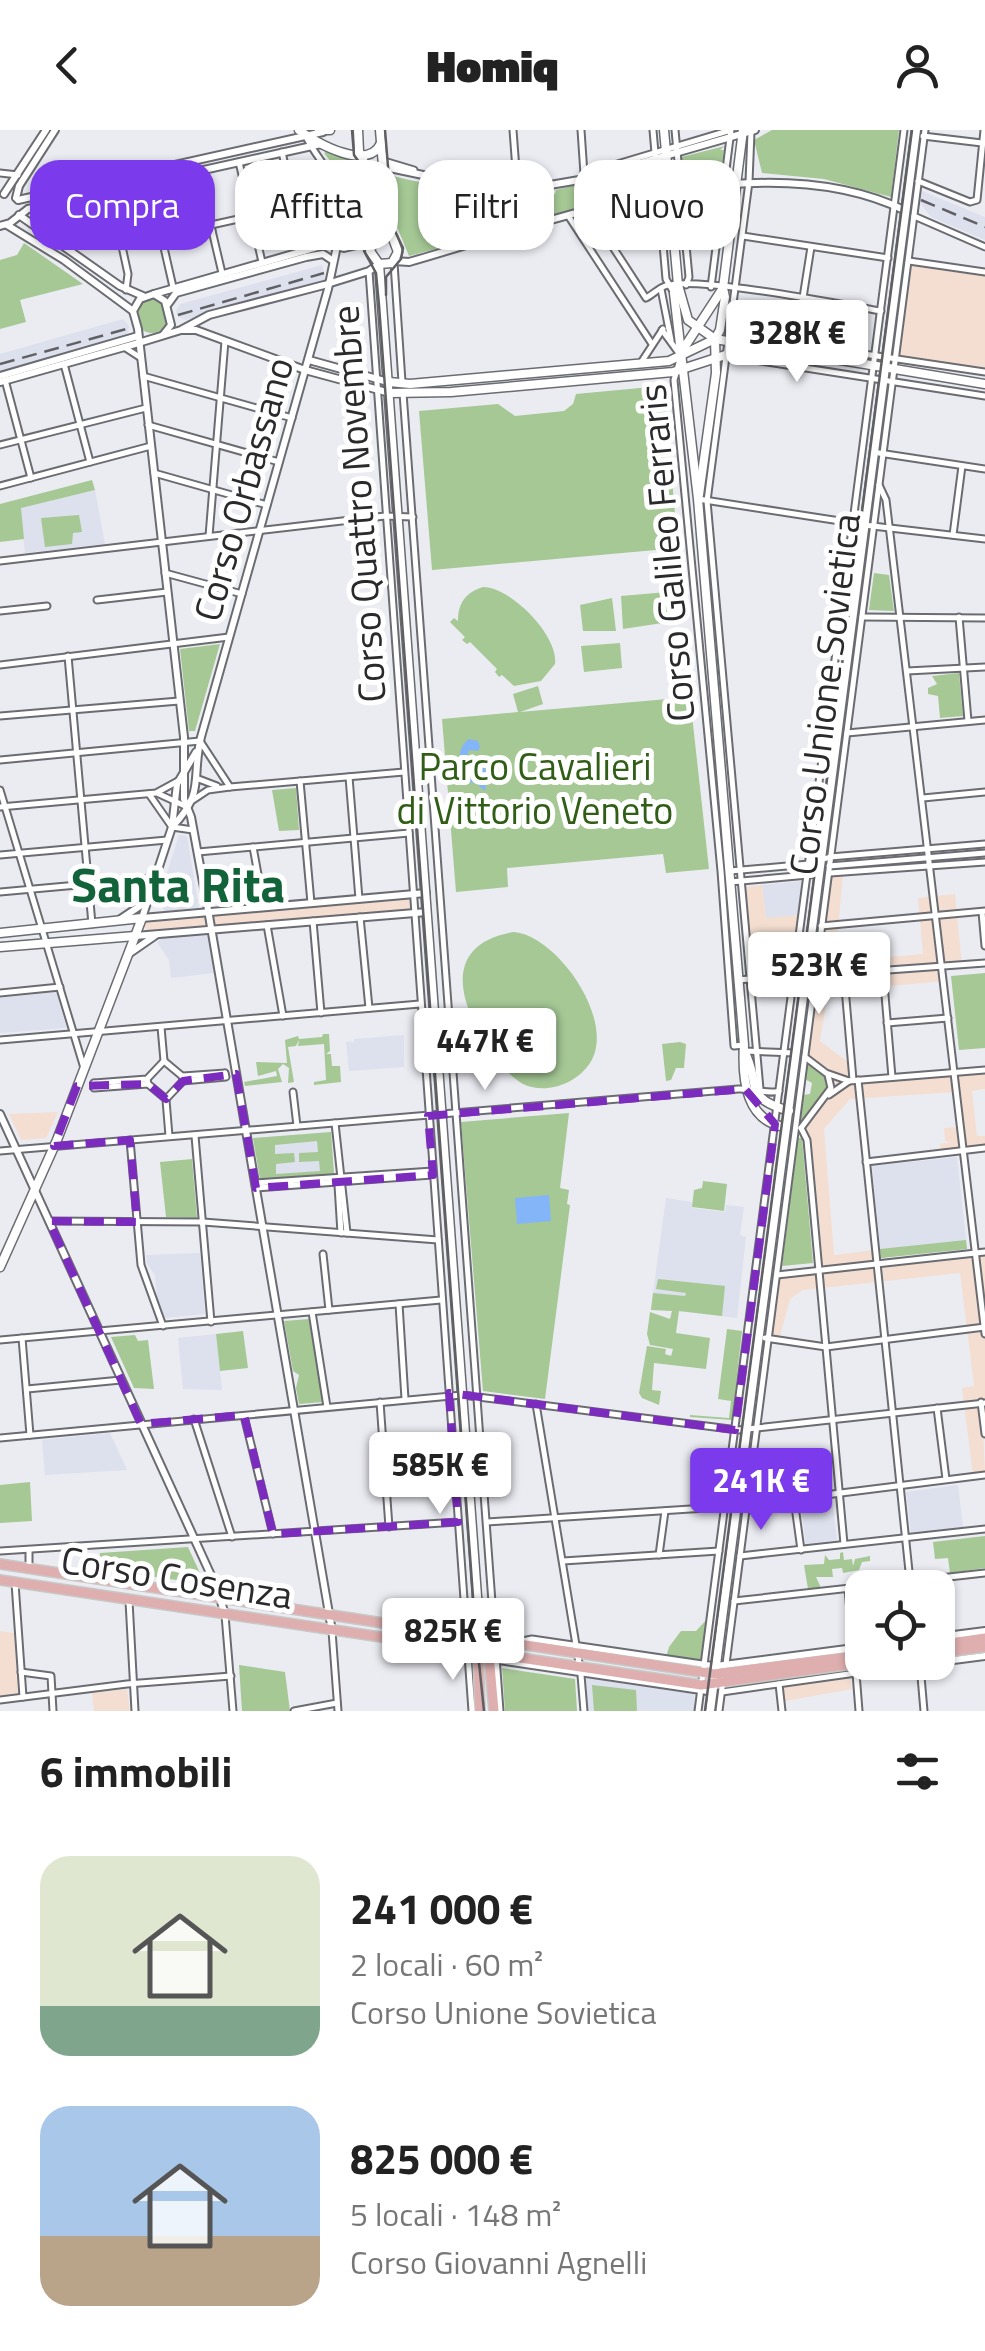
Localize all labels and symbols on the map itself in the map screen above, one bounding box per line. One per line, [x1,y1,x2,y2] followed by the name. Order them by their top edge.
[716,300,878,385] pin: 328K €
[315,304,401,704] street label: Corso Quattro Novembre
[178,350,308,628] street label: Corso Orbassano
[622,382,710,724] street label: Corso Galileo Ferraris
[773,510,875,878] street label: Corso Unione Sovietica
[397,737,673,839] park label: Parco Cavalieri di Vittorio Veneto
[71,848,285,921] district label: Santa Rita
[738,932,900,1017] pin: 523K €
[404,1008,566,1093] pin: 447K €
[359,1432,521,1517] pin: 585K €
[680,1448,842,1533] pin: 241K €
[57,1530,297,1624] street label: Corso Cosenza
[372,1598,534,1683] pin: 825K €

